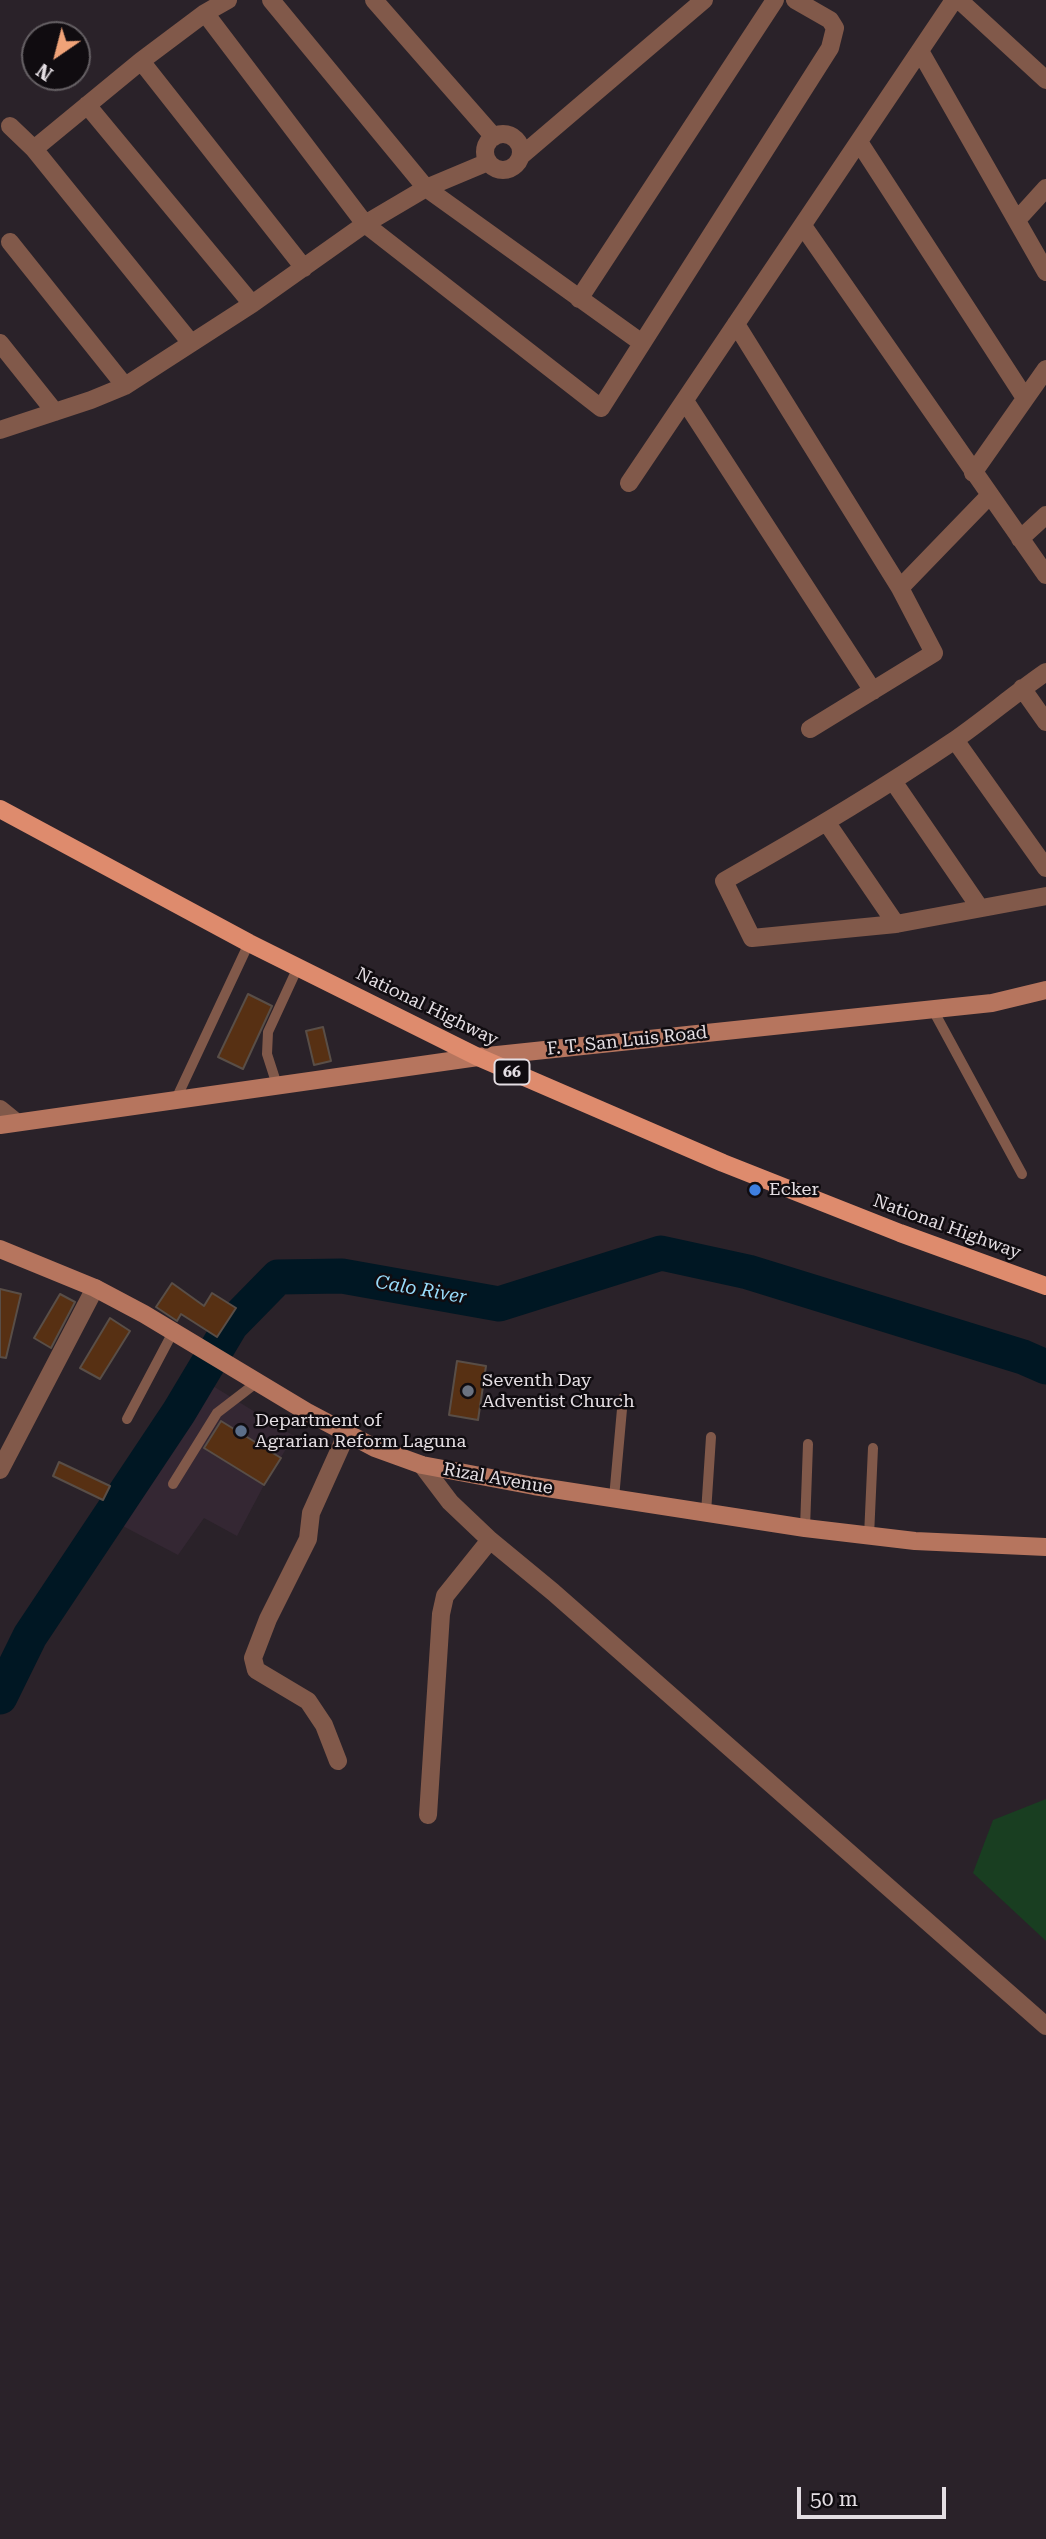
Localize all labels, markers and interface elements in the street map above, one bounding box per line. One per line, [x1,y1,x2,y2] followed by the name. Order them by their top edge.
[21,21,91,91] north arrow
[32,58,57,86] text: N
[352,963,502,1051] street label: National Highway
[546,1022,708,1060] street label: F. T. San Luis Road
[494,1060,530,1084] road number: 66
[769,1179,819,1201] place label: Ecker
[747,1182,763,1198] marker: Ecker
[870,1190,1024,1264] street label: National Highway
[374,1271,468,1309] water label: Calo River
[482,1370,635,1412] place label: Seventh Day Adventist Church
[460,1383,476,1399] marker: Seventh Day Adventist Church
[255,1410,466,1452] place label: Department of Agrarian Reform Laguna
[233,1423,249,1439] marker: Department of Agrarian Reform Laguna
[441,1459,555,1499] street label: Rizal Avenue
[801,2472,950,2516] scale bar
[810,2487,858,2511] text: 50 m

